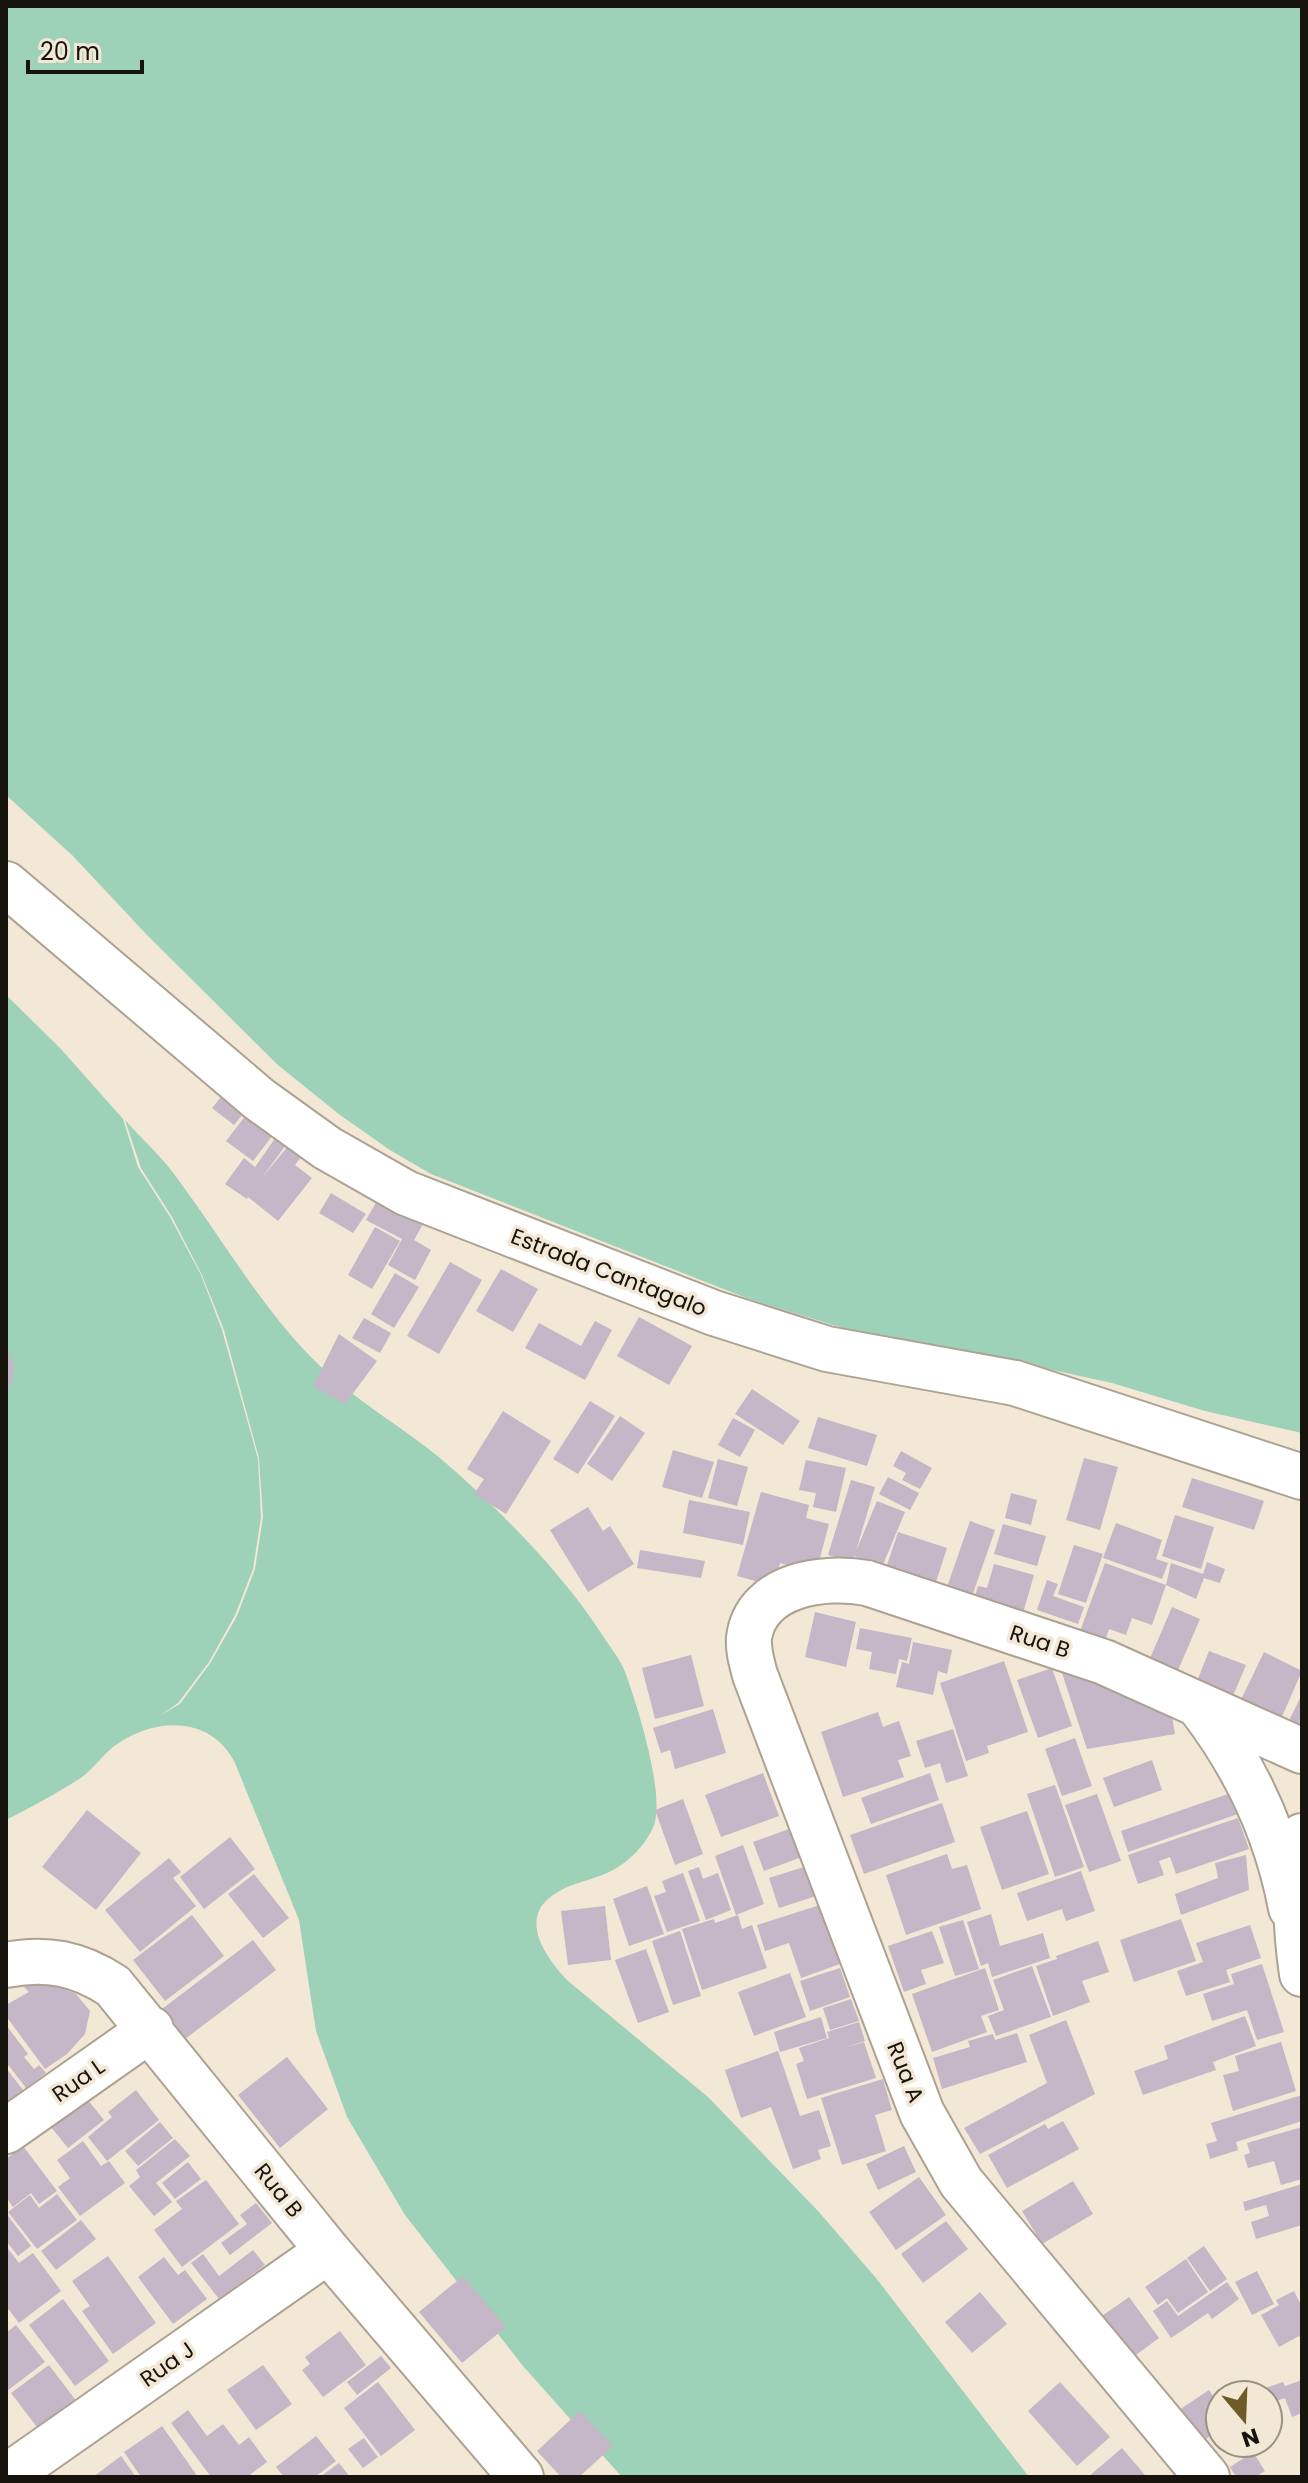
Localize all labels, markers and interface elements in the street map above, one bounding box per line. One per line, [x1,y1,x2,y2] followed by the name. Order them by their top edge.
[28,24,142,74] scale bar
[40,35,100,68] text: 20 m
[506,1221,711,1324] street label: Estrada Cantagalo
[1006,1617,1074,1666] street label: Rua B
[879,2037,932,2107] street label: Rua A
[46,2051,111,2110] street label: Rua L
[247,2157,310,2224] street label: Rua B
[134,2335,201,2394] street label: Rua J
[1204,2379,1284,2459] north arrow
[1237,2420,1263,2455] text: N

